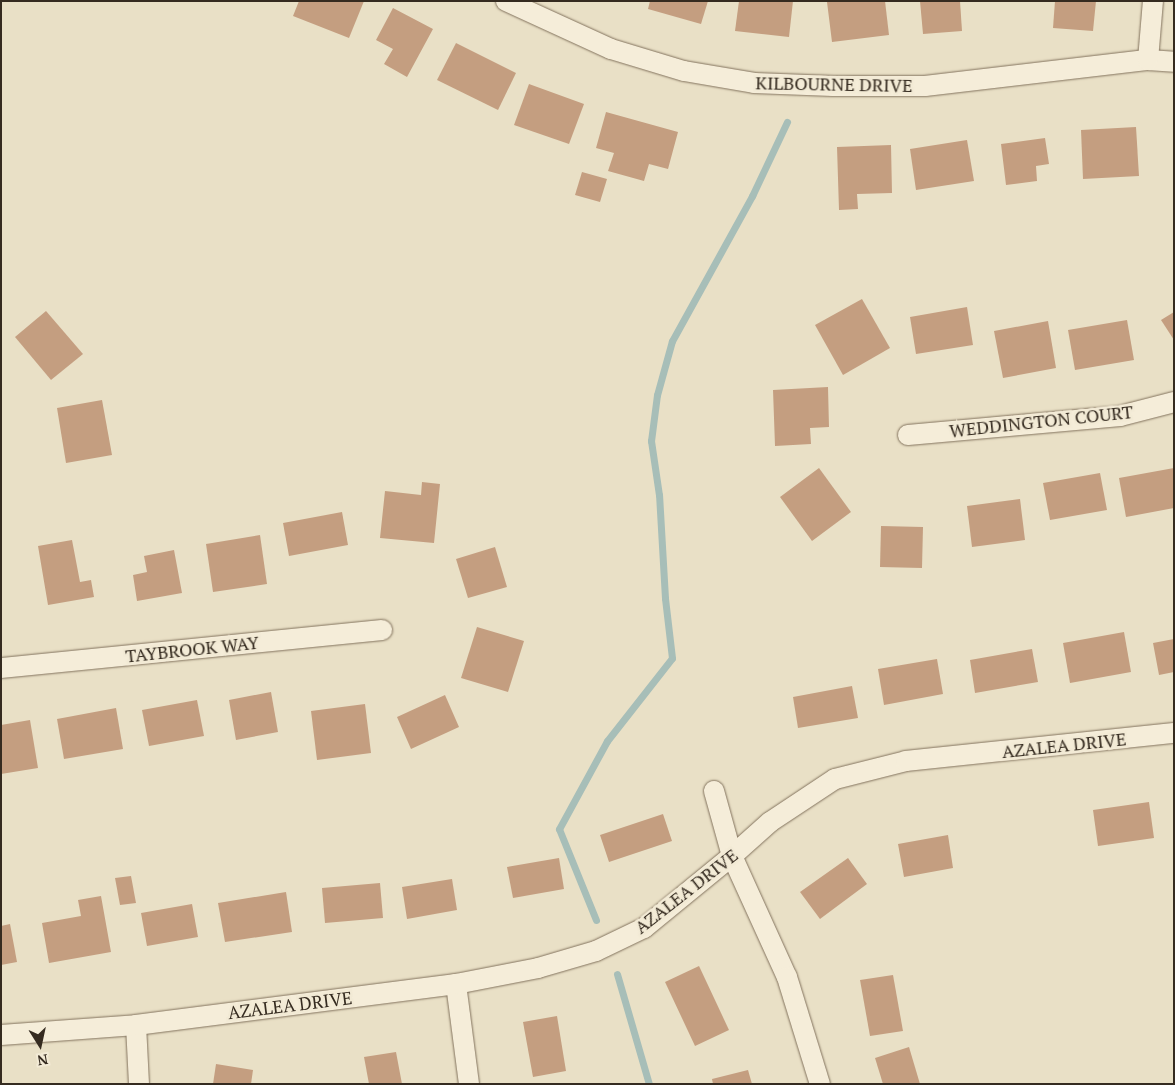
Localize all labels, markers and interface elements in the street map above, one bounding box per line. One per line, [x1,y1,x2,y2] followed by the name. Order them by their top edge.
[755,72,913,96] street label: KILBOURNE DRIVE
[948,401,1134,441] street label: WEDDINGTON COURT
[124,631,260,667] street label: TAYBROOK WAY
[1001,728,1127,762] street label: AZALEA DRIVE
[630,844,742,938] street label: AZALEA DRIVE
[227,987,353,1023] street label: AZALEA DRIVE
[15,1020,65,1070] north arrow
[36,1050,50,1071] text: N

